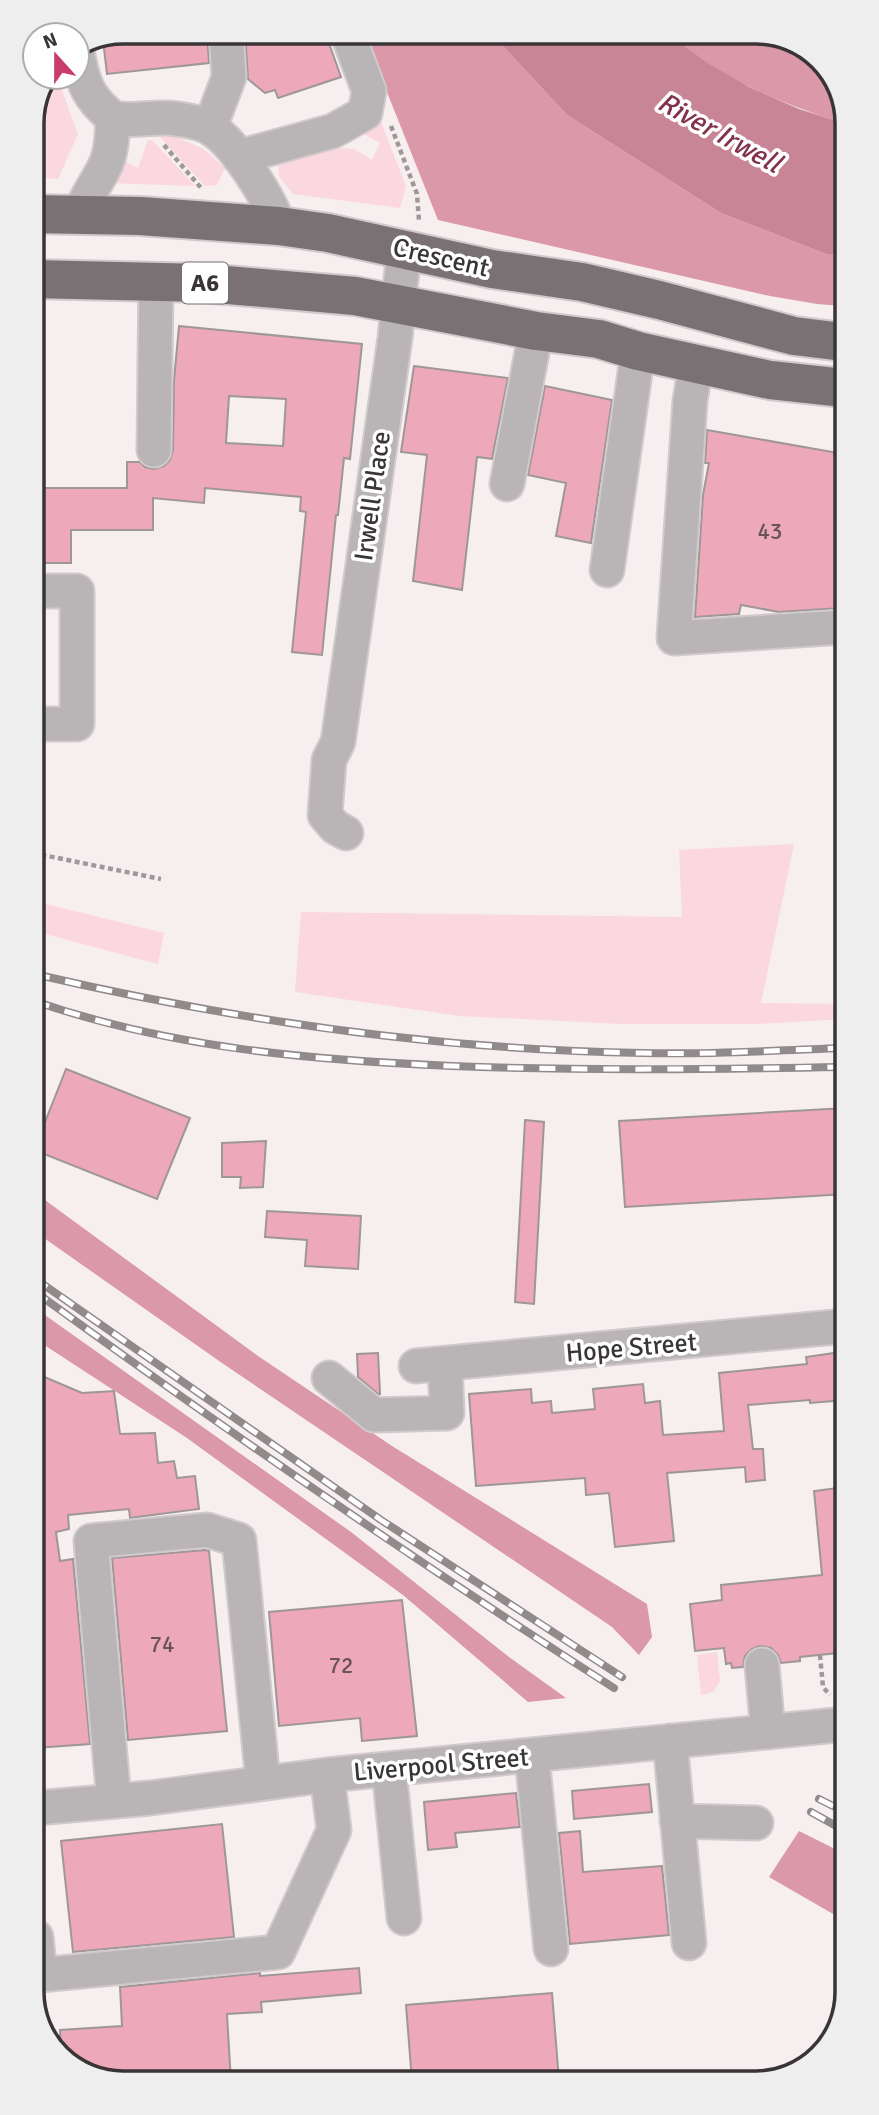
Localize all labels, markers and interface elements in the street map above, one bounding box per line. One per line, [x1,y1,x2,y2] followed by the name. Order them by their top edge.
[21,21,91,91] north arrow
[40,27,61,55] text: N
[652,85,789,182] water label: River Irwell
[390,231,492,285] street label: Crescent
[182,262,228,304] road number: A6
[348,429,398,563] street label: Irwell Place
[758,517,782,546] house number: 43
[564,1326,698,1370] street label: Hope Street
[150,1630,174,1659] house number: 74
[329,1651,353,1680] house number: 72
[352,1741,530,1789] street label: Liverpool Street

